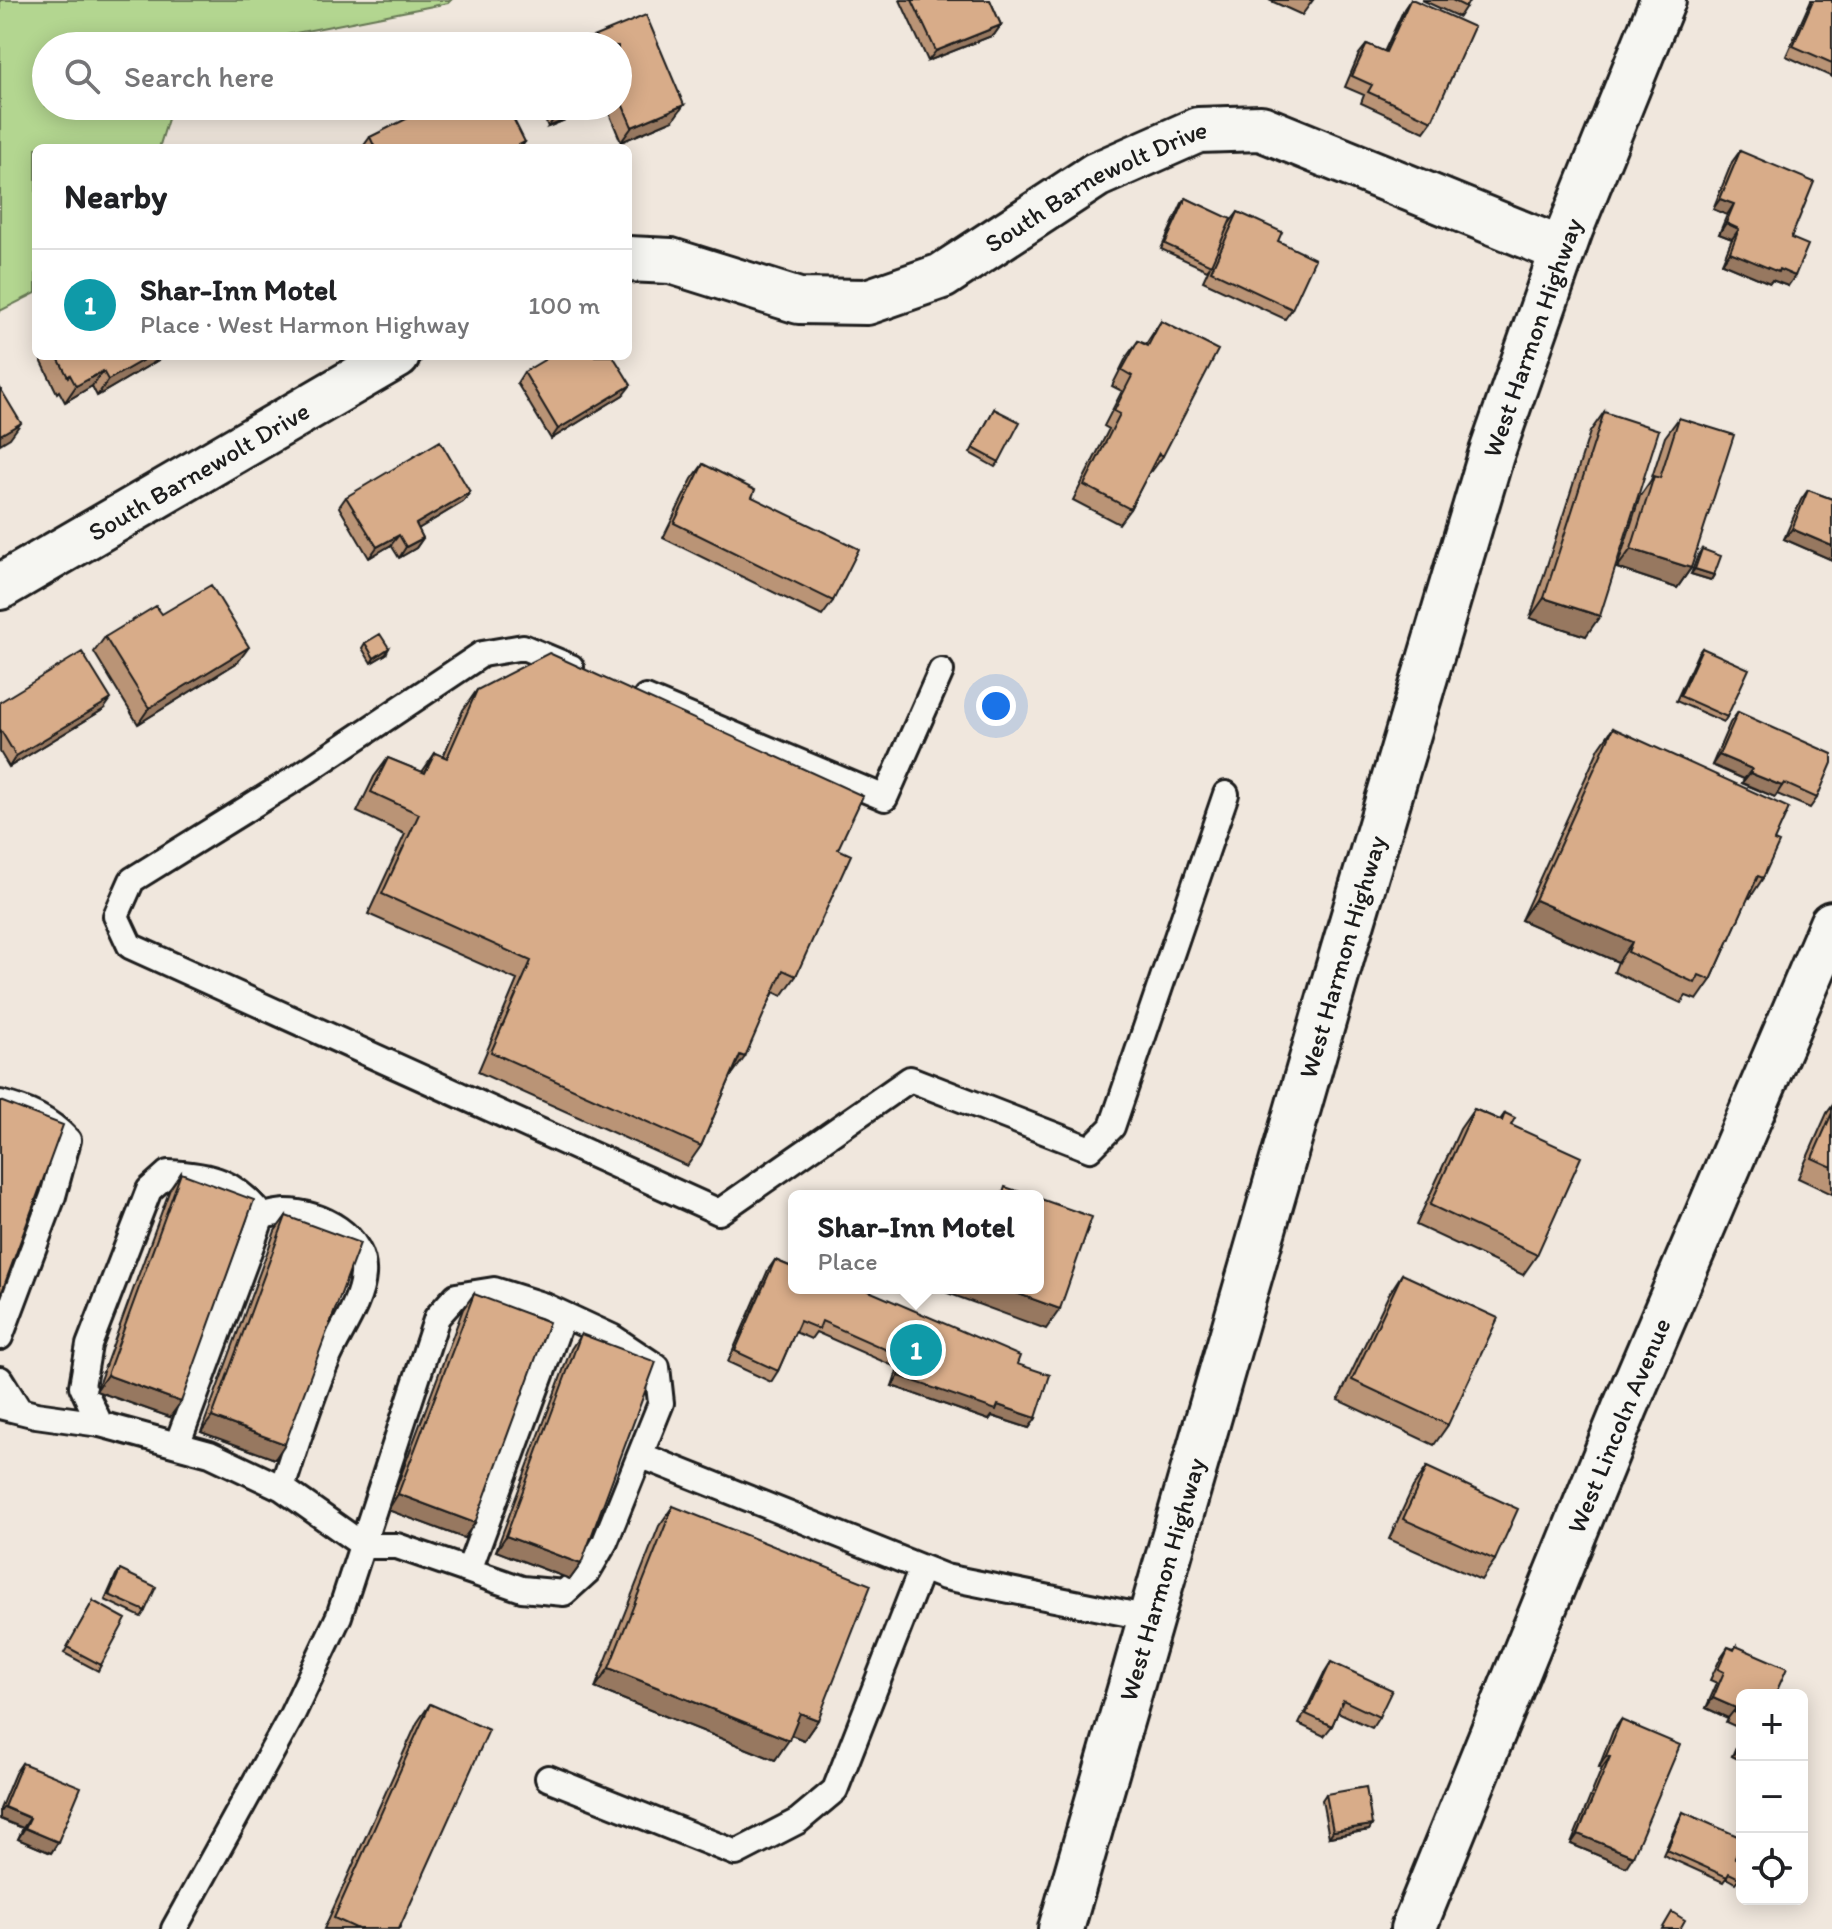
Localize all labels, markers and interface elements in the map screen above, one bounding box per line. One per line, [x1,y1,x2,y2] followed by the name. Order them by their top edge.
[32,32,632,120] search box
[60,54,104,98] icon: search
[124,58,274,95] text: Search here
[979,114,1208,260] street label: South Barnewolt Drive
[64,176,167,217] text: Nearby
[1475,213,1589,462] street label: West Harmon Highway
[140,271,337,308] text: Shar-Inn Motel
[84,289,96,321] text: 1
[528,289,600,321] text: 100 m
[140,308,469,340] text: Place · West Harmon Highway
[82,395,315,548] street label: South Barnewolt Drive
[976,686,1016,726] your location
[1291,831,1393,1082] street label: West Harmon Highway
[788,1190,1044,1294] popup
[818,1208,1014,1245] text: Shar-Inn Motel
[818,1245,878,1277] text: Place
[1560,1313,1678,1538] street label: West Lincoln Avenue
[890,1320,942,1380] pin: 1
[1112,1454,1212,1705] street label: West Harmon Highway
[1736,1689,1808,1905] map controls
[1736,1689,1808,1761] button: +
[1736,1761,1808,1833] button: −
[1736,1833,1808,1905] button: locate

